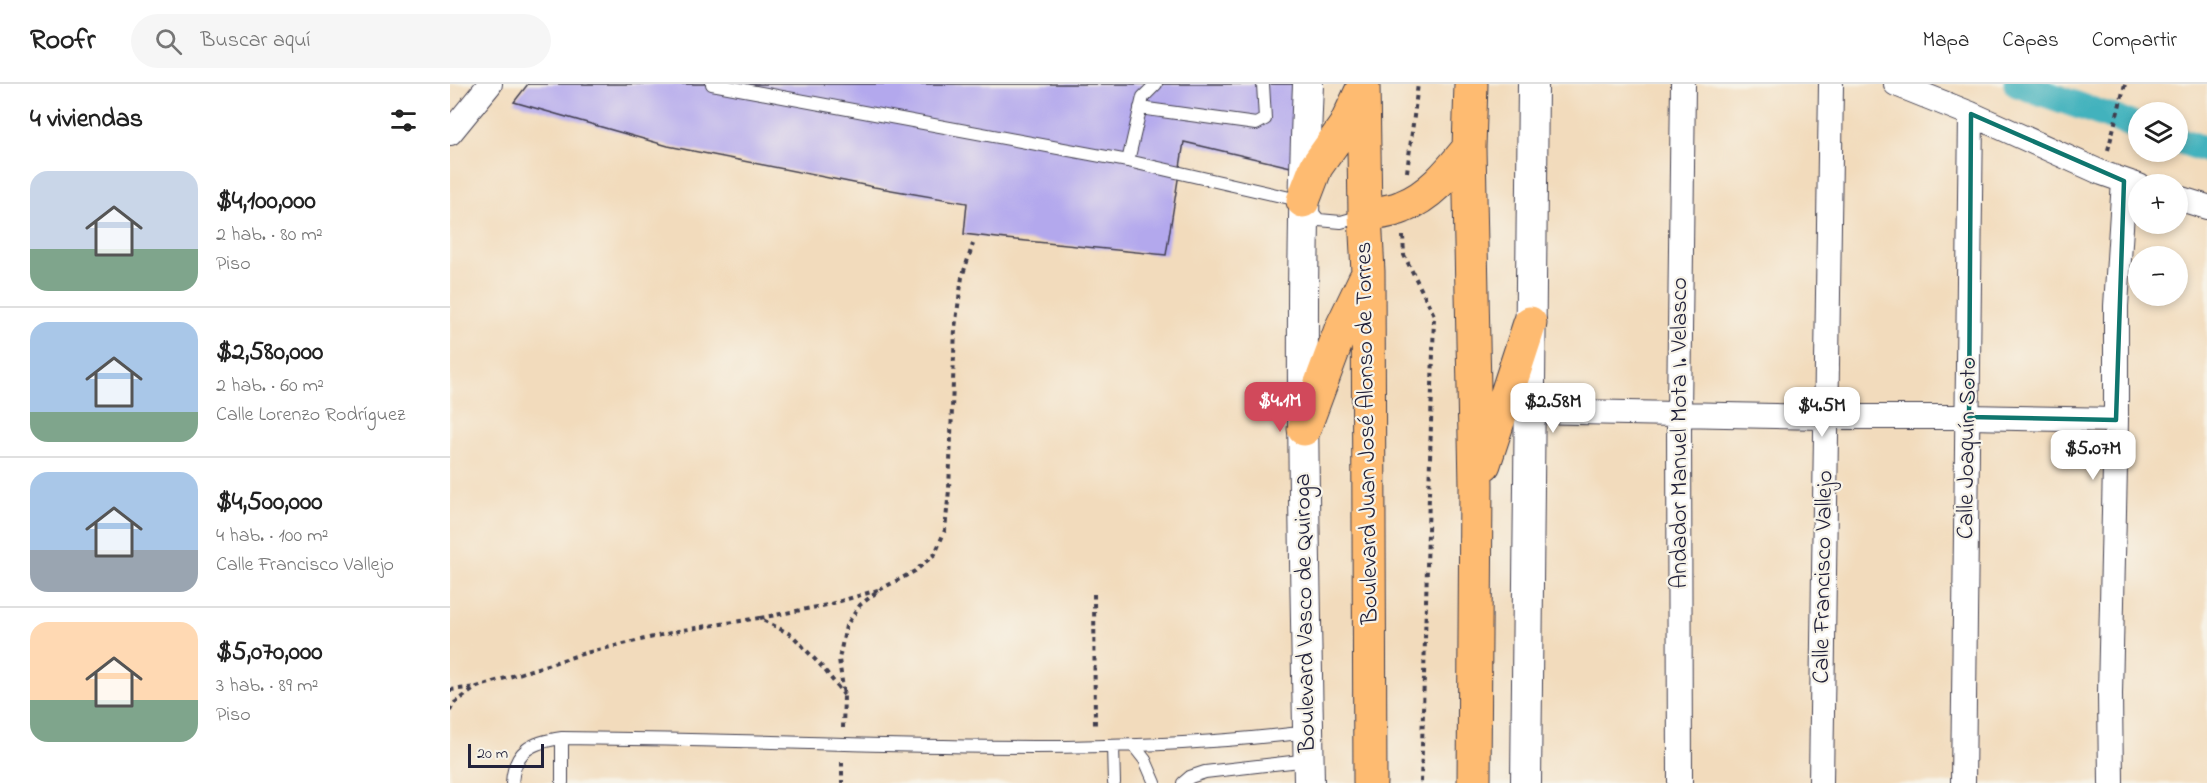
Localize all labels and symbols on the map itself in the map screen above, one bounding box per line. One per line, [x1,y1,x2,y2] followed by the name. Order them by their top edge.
[1347,241,1389,626] street label: Boulevard Juan José Alonso de Torres
[1663,277,1698,589] street label: Andador Manuel Mota I. Velasco
[1949,357,1987,539] street label: Calle Joaquín Soto
[1238,382,1322,433] pin: $4.1M
[1504,383,1602,434] pin: $2.58M
[1780,387,1864,438] pin: $4.5M
[2044,430,2142,481] pin: $5.07M
[1805,470,1843,684] street label: Calle Francisco Vallejo
[1286,473,1326,754] street label: Boulevard Vasco de Quiroga
[468,741,544,768] scale bar

